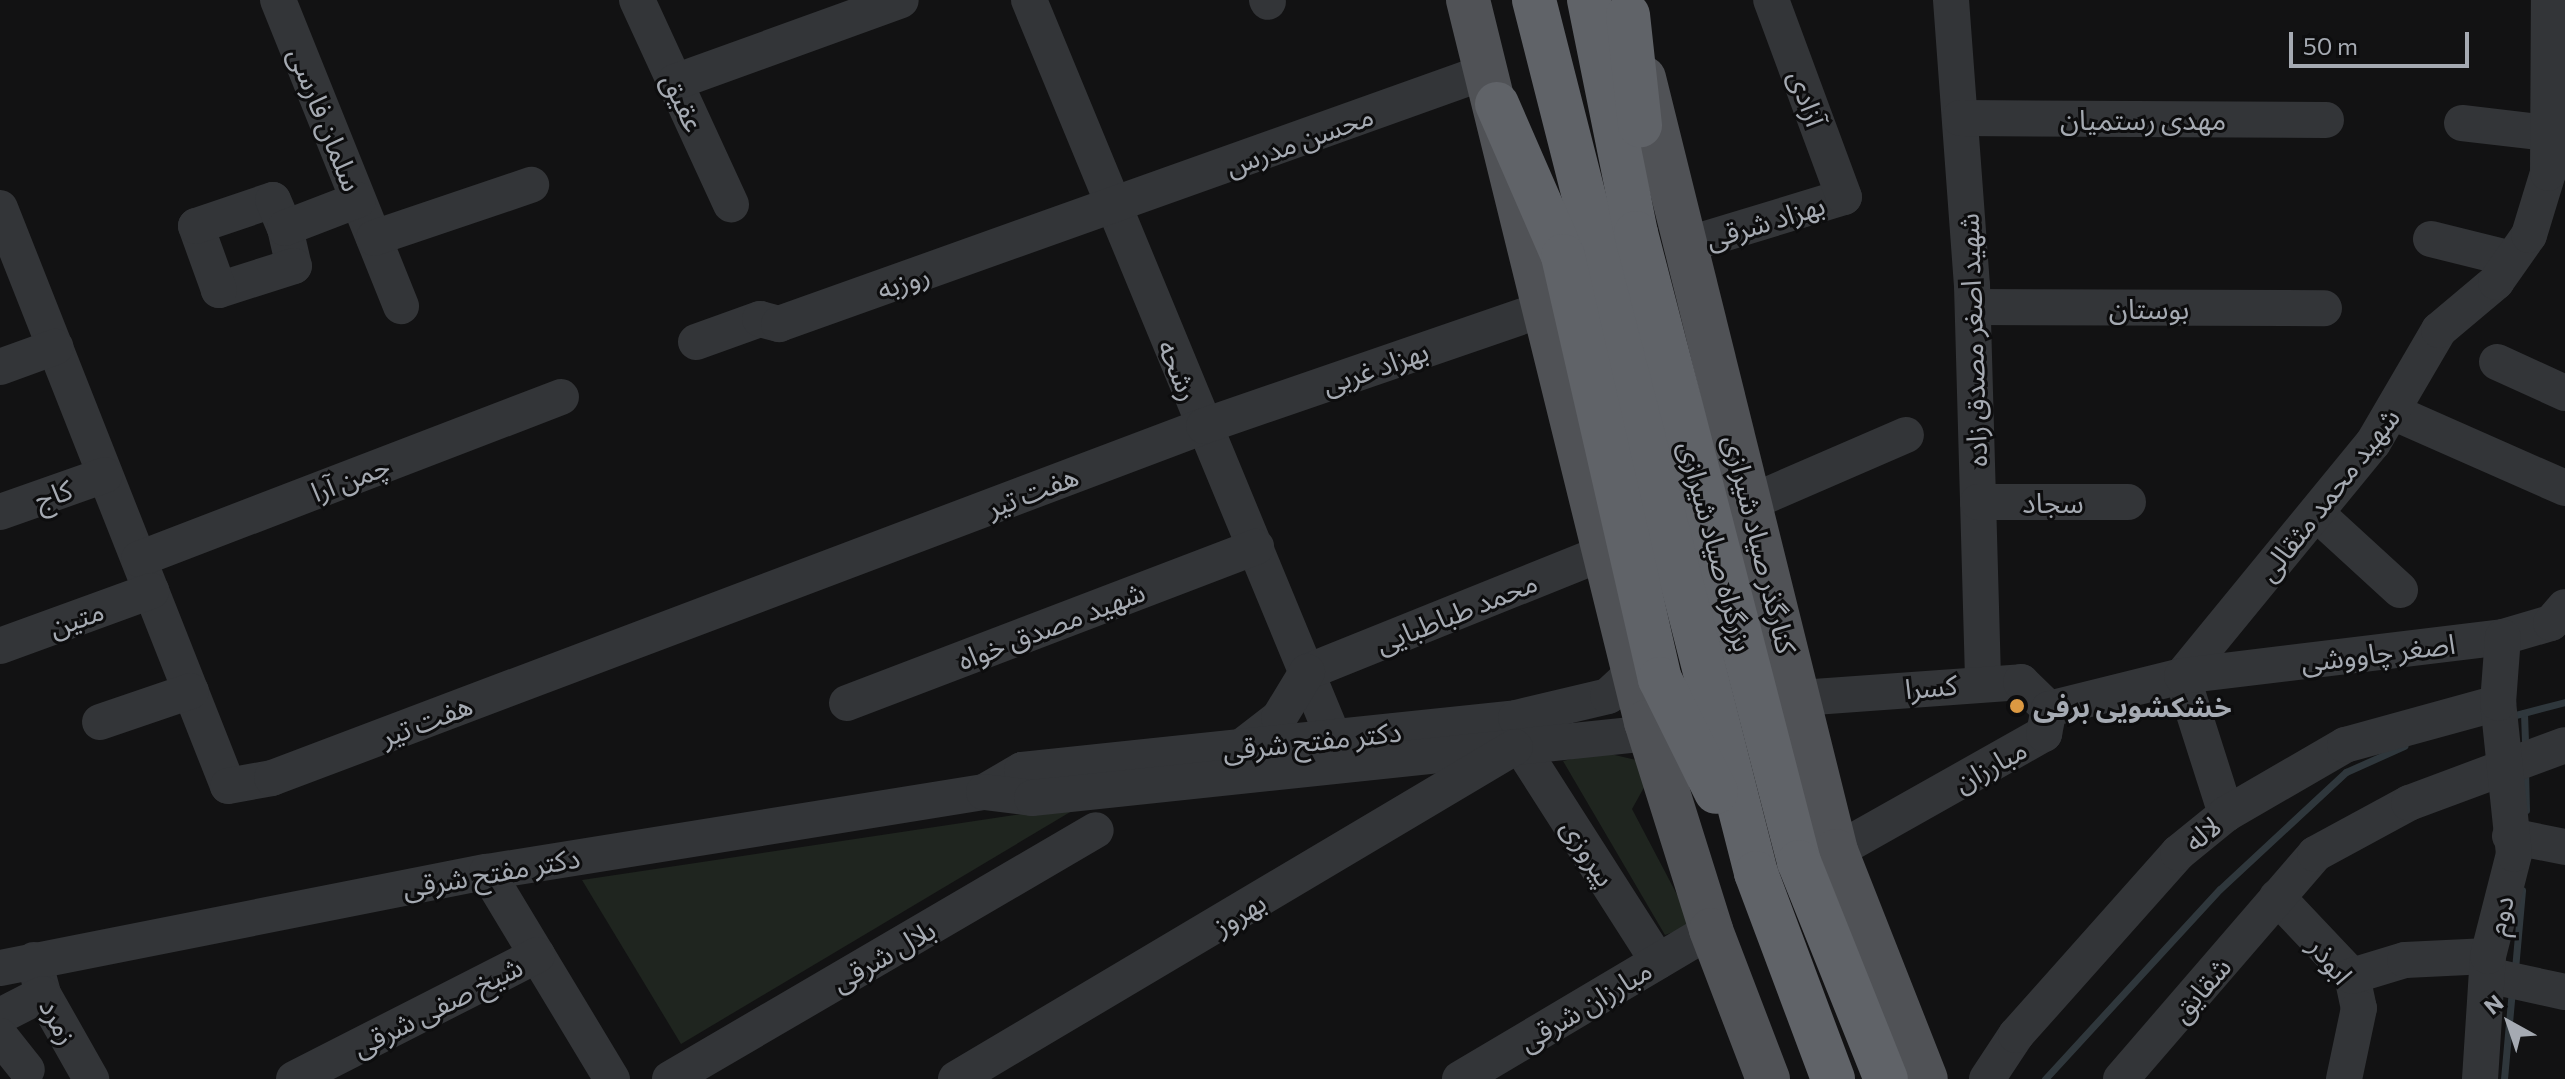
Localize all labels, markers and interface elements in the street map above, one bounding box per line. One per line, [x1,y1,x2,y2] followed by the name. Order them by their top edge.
[2293,16,2473,66] scale bar
[2303,31,2358,60] text: 50 m
[282,42,370,196] street label: سلمان فارسی
[1782,65,1834,131] street label: آزادی
[656,67,712,137] street label: عقیق
[1220,98,1378,182] street label: محسن مدرس
[2060,102,2226,136] street label: مهدی رستمیان
[1701,187,1829,255] street label: بهزاد شرقی
[1951,213,1993,467] street label: شهید اصغر مصدق زاده
[872,256,934,306] street label: روزبه
[2109,291,2189,325] street label: بوستان
[1318,333,1432,401] street label: بهزاد غربی
[1151,335,1207,405] street label: رشحه
[2250,401,2406,587] street label: شهید محمد مثقالی
[1718,431,1804,657] street label: کنارگذر صیاد شیرازی
[1673,437,1761,655] street label: بزرگراه صیاد شیرازی
[306,448,394,508] street label: چمن آرا
[981,458,1083,524] street label: هفت تیر
[30,472,76,516] street label: کاج
[2022,485,2084,519] street label: سجاد
[1370,564,1542,660] street label: محمد طباطبایی
[953,574,1149,676] street label: شهید مصدق خواه
[44,593,108,643] street label: متین
[2299,626,2457,678] street label: اصغر چاووشی
[1903,667,1959,705] street label: کسرا
[375,687,477,753] street label: هفت تیر
[2033,689,2232,723] place label: خشکشویی برفی
[2008,697,2026,715] marker: خشکشویی برفی
[1221,714,1403,766] street label: دکتر مفتح شرقی
[1948,731,2032,799] street label: مبارزان
[2177,808,2227,858] street label: لاله
[1555,812,1623,892] street label: پیروزی
[400,840,582,904] street label: دکتر مفتح شرقی
[1207,884,1271,942] street label: بهروز
[2478,892,2520,938] street label: دوم
[825,912,941,998] street label: بلال شرقی
[2302,930,2360,990] street label: ابوذر
[346,949,528,1063] street label: شیخ صفی شرقی
[2163,950,2237,1028] street label: شقایق
[1513,952,1657,1058] street label: مبارزان شرقی
[2469,983,2549,1063] north arrow
[2478,989,2508,1020] text: N
[33,992,85,1050] street label: زمرد

